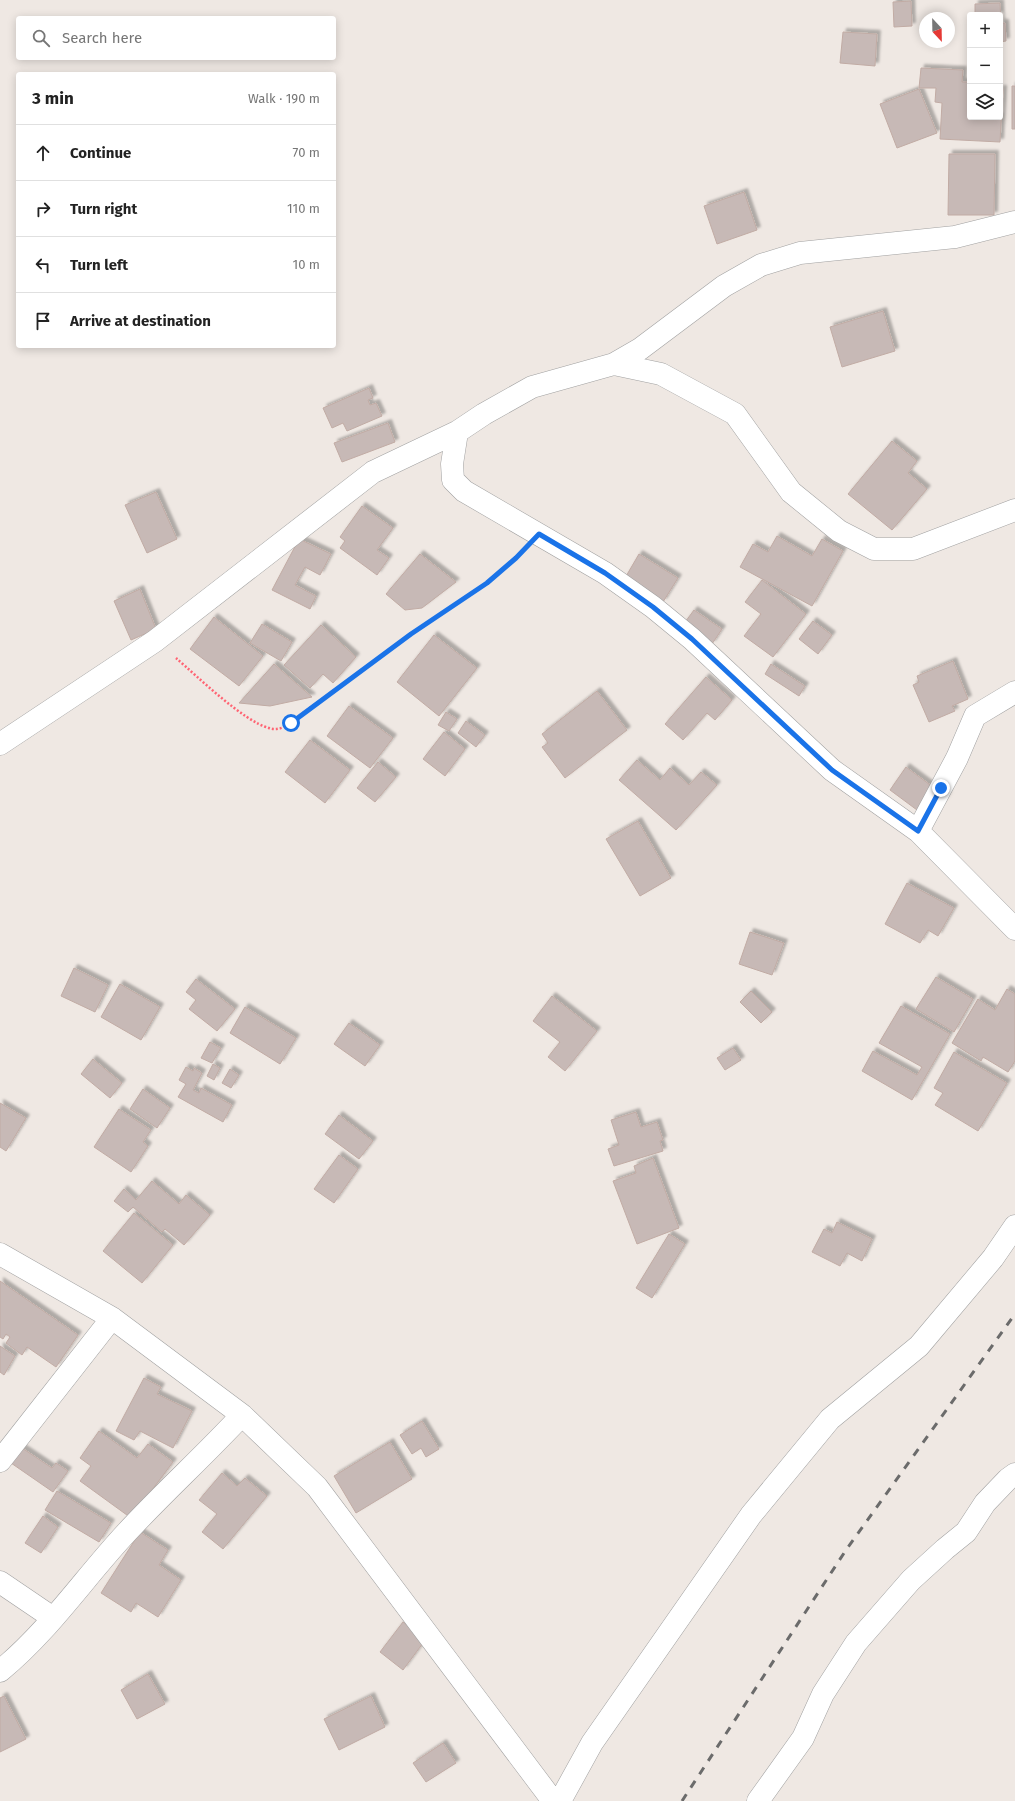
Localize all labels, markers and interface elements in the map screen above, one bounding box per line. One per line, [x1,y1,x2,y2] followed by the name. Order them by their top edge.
[919,12,955,48] north arrow
[967,12,1003,120] map controls
[967,12,1003,48] button: +
[16,16,336,60] search box
[30,27,52,49] icon: search
[62,29,142,47] text: Search here
[967,48,1003,84] button: −
[967,84,1003,120] button: layers
[32,88,74,109] text: 3 min
[248,91,320,106] text: Walk · 190 m
[32,142,54,164] icon: ahead
[70,144,131,162] text: Continue
[293,145,320,160] text: 70 m
[32,198,54,220] icon: right
[70,200,137,218] text: Turn right
[287,201,320,216] text: 110 m
[32,254,54,276] icon: left
[70,256,128,274] text: Turn left
[293,257,320,272] text: 10 m
[32,310,54,332] icon: arrive
[70,312,211,330] text: Arrive at destination
[282,714,300,732] route start
[932,779,950,797] route end

